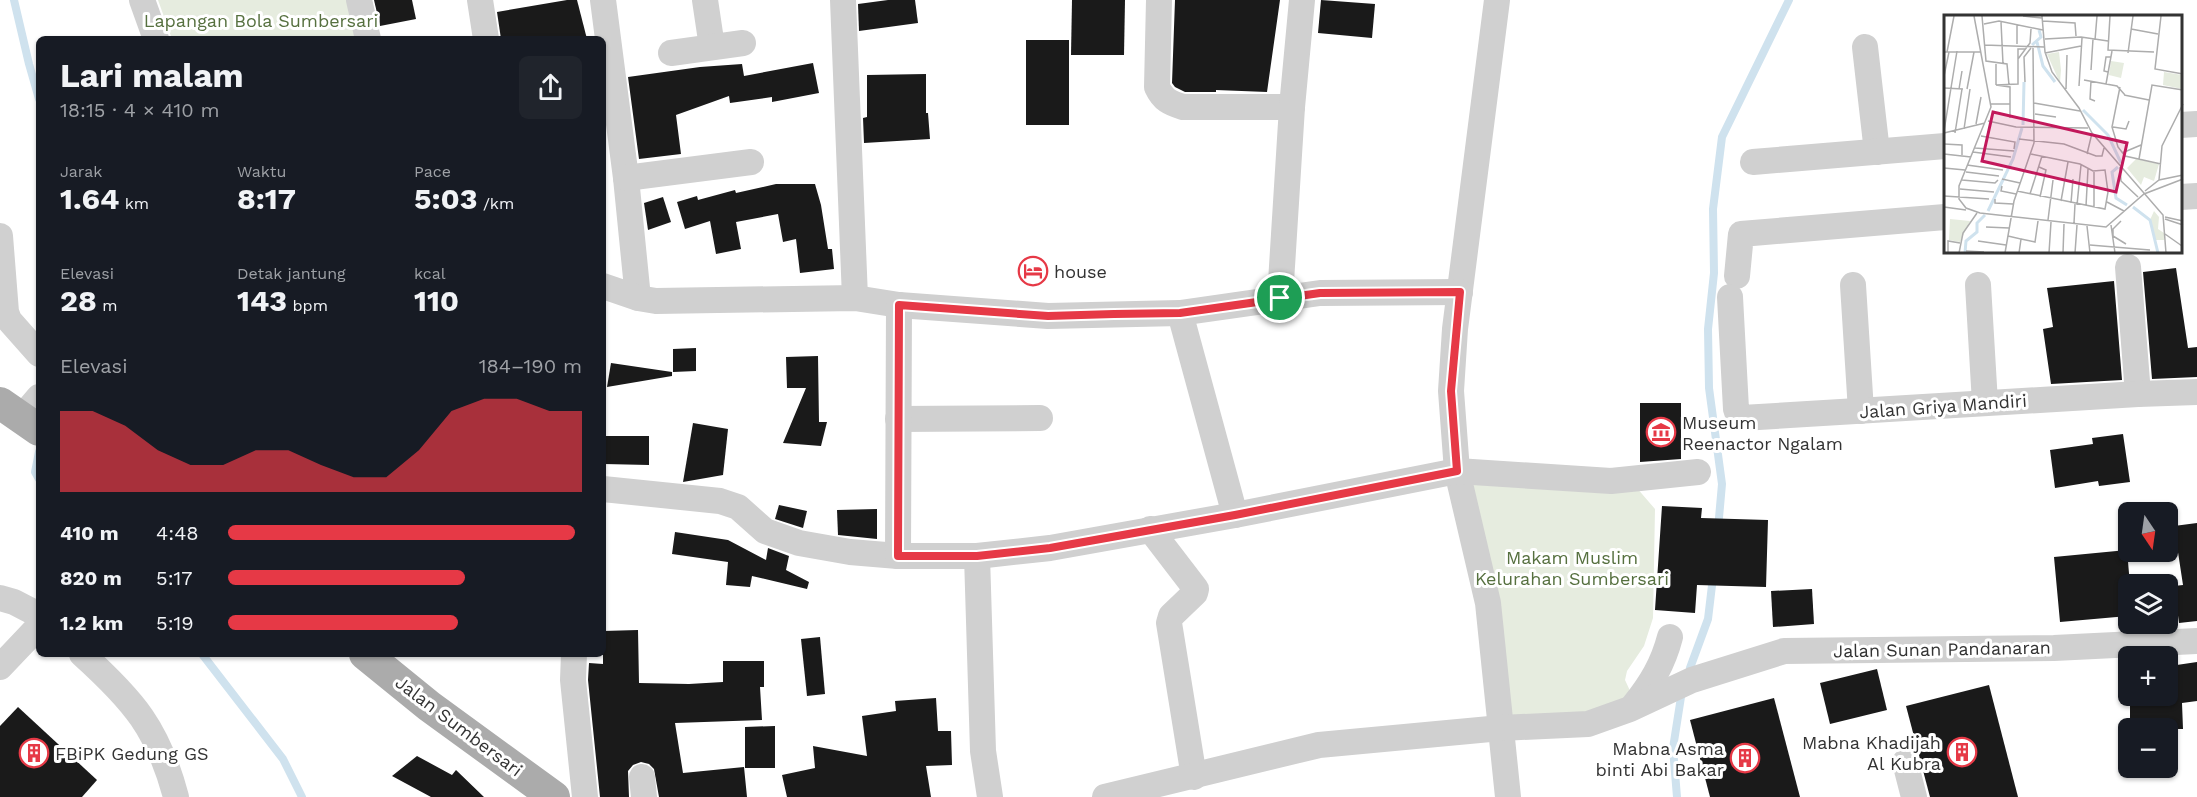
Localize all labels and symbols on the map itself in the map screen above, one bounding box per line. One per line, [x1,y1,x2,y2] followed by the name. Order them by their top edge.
[144,10,378,31] park label: Lapangan Bola Sumbersari
[1944,15,2182,254] inset map
[1017,255,1049,287] hotel icon: house
[1054,261,1107,282] place label: house
[1254,272,1305,323] pin
[1858,390,2028,422] street label: Jalan Griya Mandiri
[1682,412,1843,454] place label: Museum Reenactor Ngalam
[1645,416,1677,448] museum icon: Museum Reenactor Ngalam
[2118,502,2178,562] north arrow
[1475,547,1669,589] park label: Makam Muslim Kelurahan Sumbersari
[1833,637,2051,661] street label: Jalan Sunan Pandanaran
[392,672,526,780] street label: Jalan Sumbersari
[1802,732,1941,774] place label: Mabna Khadijah Al Kubra
[1946,736,1978,768] building icon: Mabna Khadijah Al Kubra
[18,737,50,769] building icon: FBiPK Gedung GS
[1596,738,1724,780] place label: Mabna Asma binti Abi Bakar
[1729,742,1761,774] building icon: Mabna Asma binti Abi Bakar
[55,743,208,764] place label: FBiPK Gedung GS

